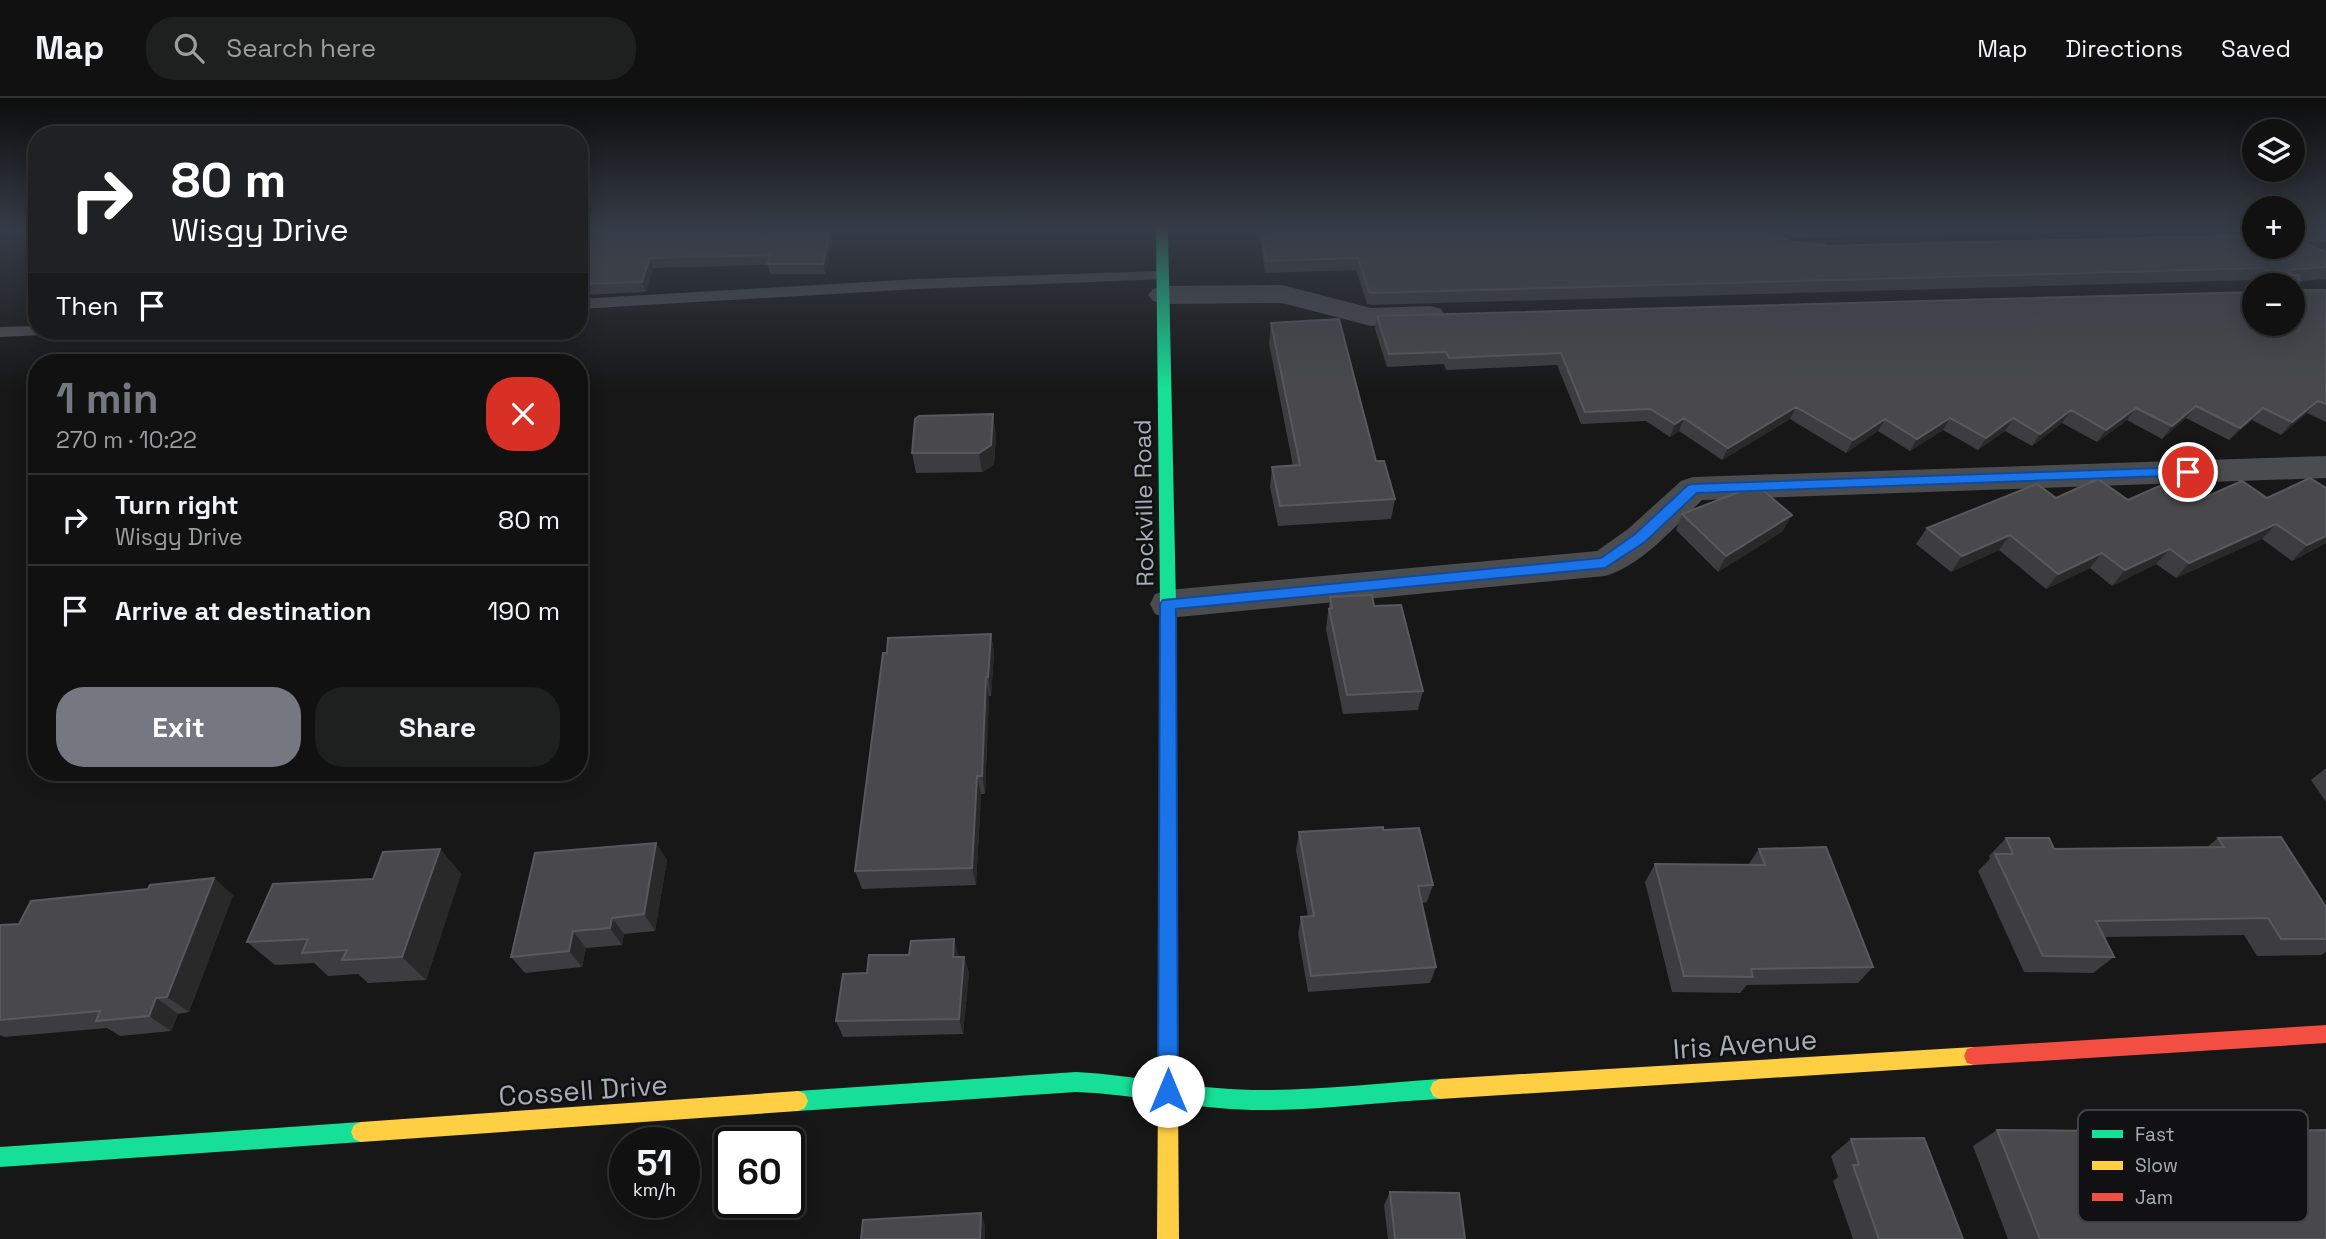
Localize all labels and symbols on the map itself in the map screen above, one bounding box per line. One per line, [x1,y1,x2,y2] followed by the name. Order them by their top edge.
[1127,419,1160,587] street label: Rockville Road
[2158,442,2218,502] pin
[1672,1021,1818,1067] street label: Iris Avenue
[1131,1054,1205,1128] position arrow
[497,1066,669,1114] street label: Cossell Drive
[2078,1110,2308,1222] legend
[2135,1122,2175,1147] text: Fast
[714,1127,805,1218] speed limit sign: 60
[2135,1153,2178,1178] text: Slow
[2135,1185,2173,1210] text: Jam

